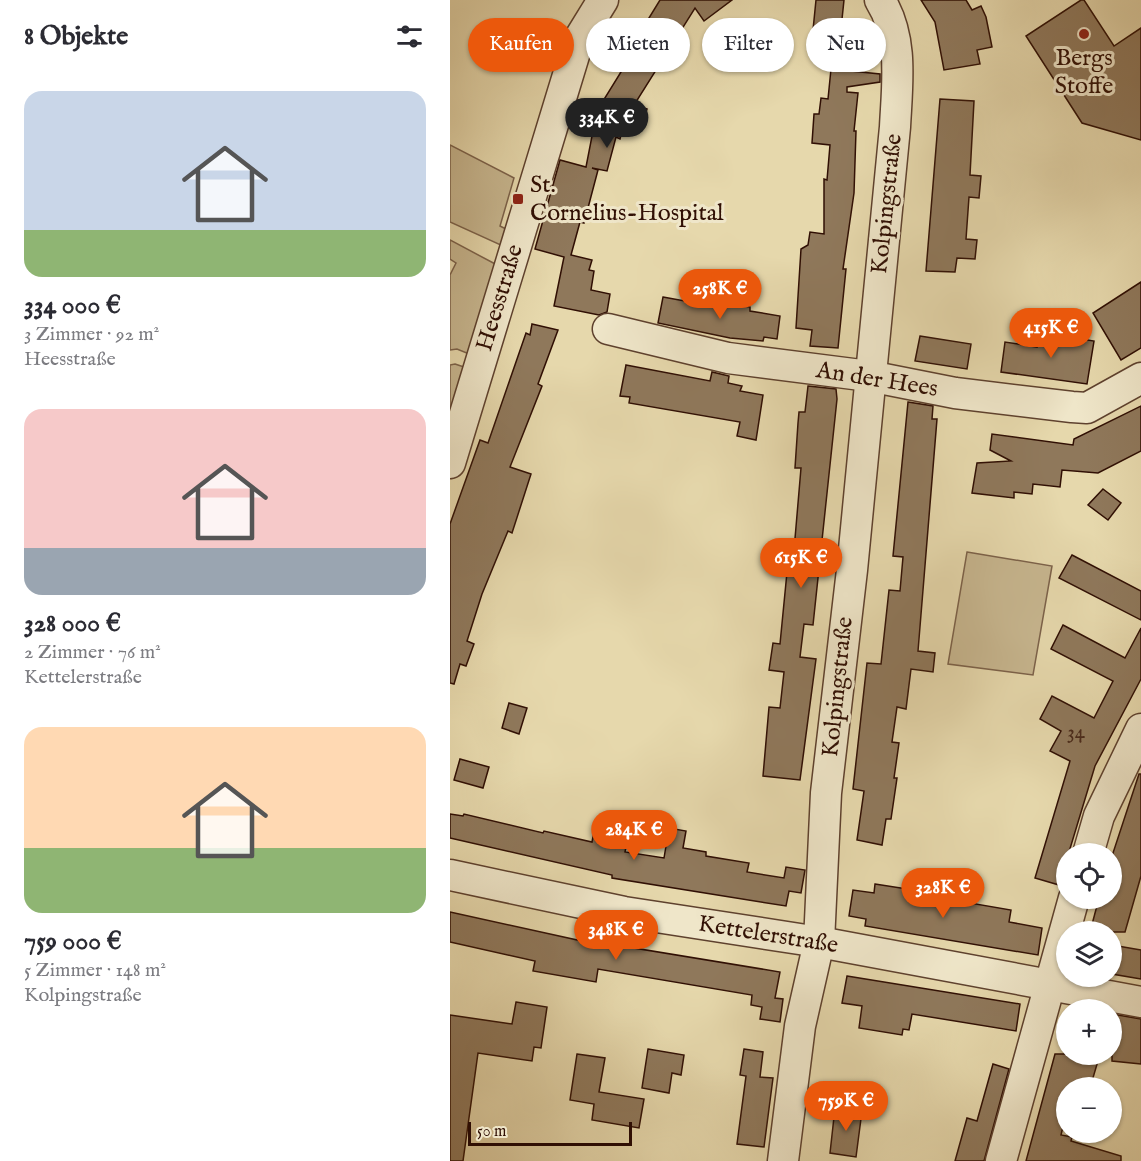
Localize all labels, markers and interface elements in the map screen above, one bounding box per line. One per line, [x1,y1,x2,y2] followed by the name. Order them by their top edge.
[468,18,574,72] chip: Kaufen
[586,18,690,72] chip: Mieten
[702,18,794,72] chip: Filter
[806,18,886,72] chip: Neu
[24,20,128,53] text: 8 Objekte
[393,20,426,53] icon: filters
[1077,27,1091,41] marker: Bergs Stoffe
[1055,43,1113,102] place label: Bergs Stoffe
[558,98,656,149] pin: 334K €
[579,105,635,130] text: 334K €
[171,130,279,238] icon: home
[864,132,910,276] street label: Kolpingstraße
[530,170,724,229] place label: St. Cornelius-Hospital
[511,192,525,206] marker: St. Cornelius-Hospital
[469,241,531,355] street label: Heesstraße
[671,269,769,320] pin: 258K €
[693,276,747,301] text: 258K €
[24,289,121,322] text: 334 000 €
[1002,308,1100,359] pin: 415K €
[1023,315,1079,340] text: 415K €
[24,322,159,347] text: 3 Zimmer · 92 m²
[24,347,116,372] text: Heesstraße
[813,355,940,405] street label: An der Hees
[171,448,279,556] icon: home
[752,538,850,589] pin: 615K €
[774,545,828,570] text: 615K €
[24,607,121,640] text: 328 000 €
[815,615,861,759] street label: Kolpingstraße
[24,640,161,665] text: 2 Zimmer · 76 m²
[24,665,142,690] text: Kettelerstraße
[1067,719,1086,746] house number: 34
[171,766,279,874] icon: home
[585,810,683,861] pin: 284K €
[605,817,663,842] text: 284K €
[1056,843,1122,1143] map controls
[1056,843,1122,909] button: locate
[894,868,992,919] pin: 328K €
[915,875,971,900] text: 328K €
[696,909,840,961] street label: Kettelerstraße
[567,910,665,961] pin: 348K €
[588,917,644,942] text: 348K €
[1056,921,1122,987] button: layers
[24,925,122,958] text: 759 000 €
[24,958,166,983] text: 5 Zimmer · 148 m²
[24,983,142,1008] text: Kolpingstraße
[1056,999,1122,1065] button: +
[1056,1077,1122,1143] button: −
[797,1081,895,1132] pin: 759K €
[818,1088,874,1113] text: 759K €
[468,1119,632,1146] scale bar
[477,1122,506,1142] text: 50 m

